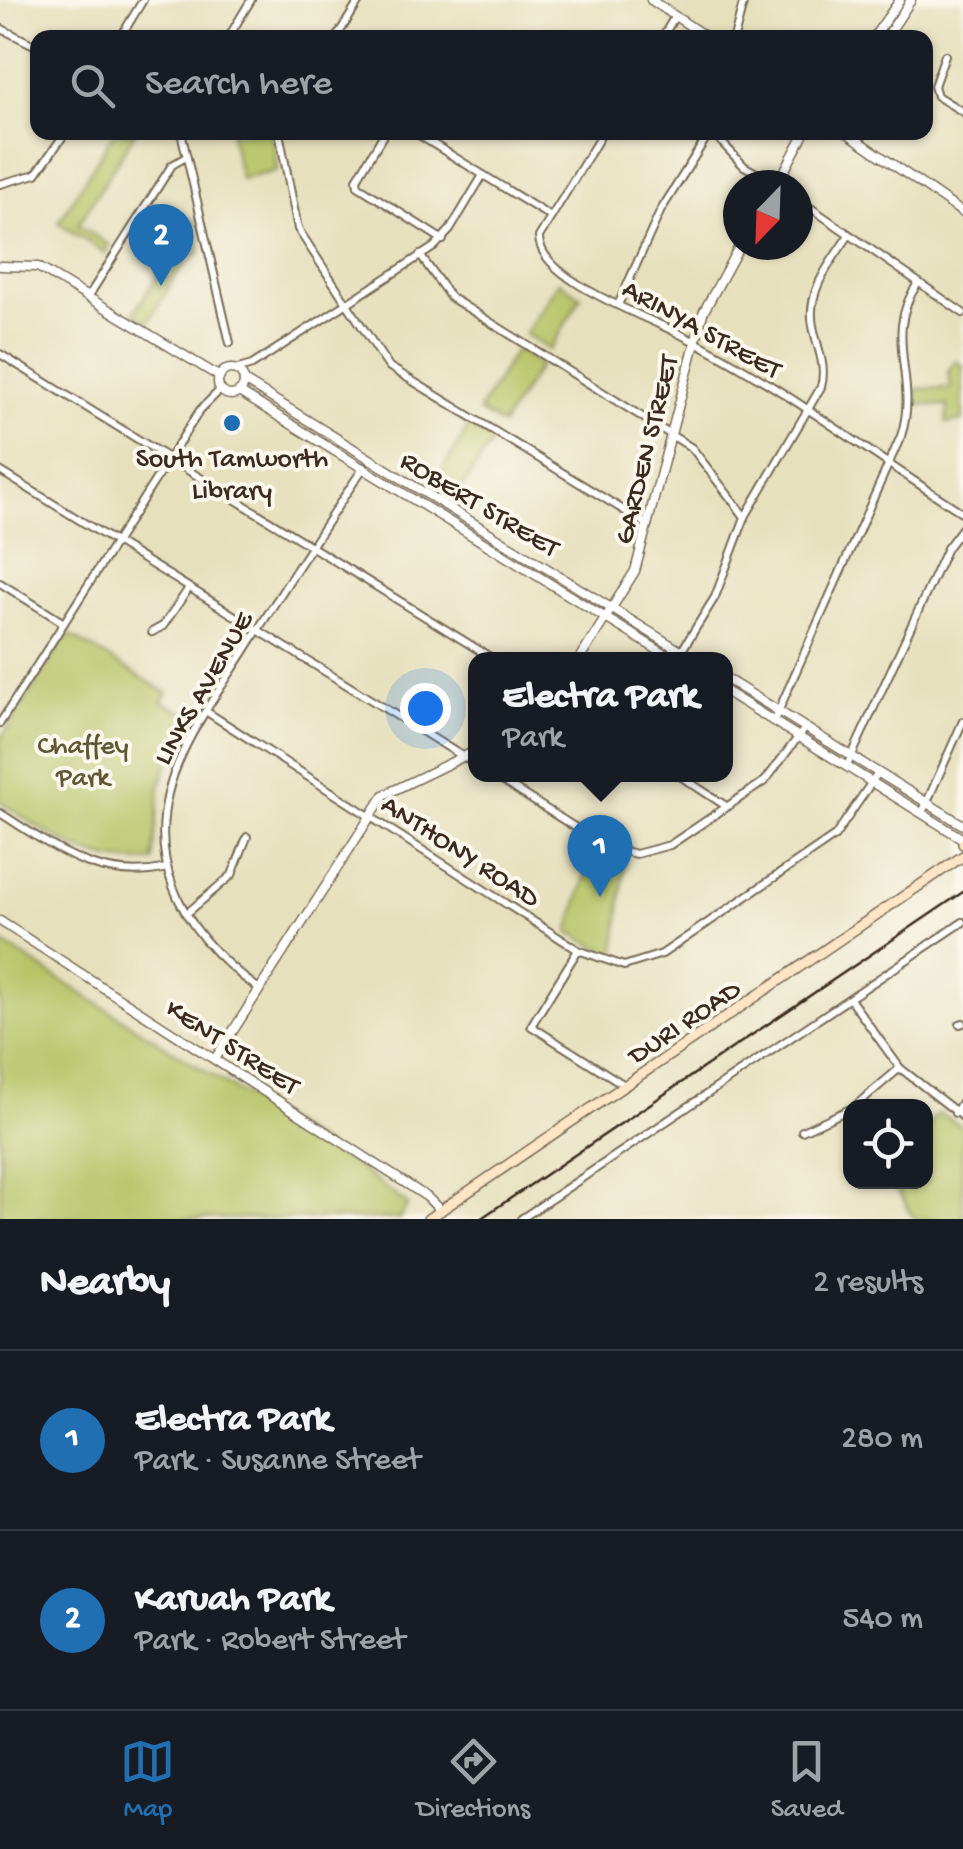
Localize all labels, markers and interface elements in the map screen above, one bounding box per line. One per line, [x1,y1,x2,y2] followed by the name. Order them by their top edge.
[30,30,933,140] search box
[65,58,120,113] icon: search
[145,63,332,107] text: Search here
[723,170,813,260] north arrow
[128,204,194,286] pin: 2
[616,274,787,389] street label: ARINYA STREET
[609,351,688,548] street label: GARDEN STREET
[221,412,243,434] marker: South Tamworth Library
[136,444,328,509] place label: South Tamworth Library
[393,445,565,567] street label: ROBERT STREET
[148,605,263,772] street label: LINKS AVENUE
[468,652,733,782] popup
[502,676,699,720] text: Electra Park
[400,683,451,734] your location
[502,720,563,758] text: Park
[37,731,129,796] park label: Chaffey Park
[374,789,546,917] street label: ANTHONY ROAD
[568,814,632,897] pin: 1
[621,974,749,1075] street label: DURI ROAD
[159,993,306,1105] street label: KENT STREET
[843,1099,933,1189] map controls
[843,1099,933,1189] button: locate
[40,1260,170,1309] text: Nearby
[813,1265,923,1303] text: 2 results
[135,1399,331,1443] text: Electra Park
[66,1421,79,1459] text: 1
[841,1421,923,1459] text: 280 m
[135,1443,420,1481] text: Park · Susanne Street
[135,1579,331,1623] text: Karuah Park
[65,1601,80,1639] text: 2
[843,1601,923,1639] text: 540 m
[135,1623,405,1661] text: Park · Robert Street
[120,1734,175,1827] tab: Map
[416,1734,530,1827] tab: Directions
[771,1734,843,1827] tab: Saved

